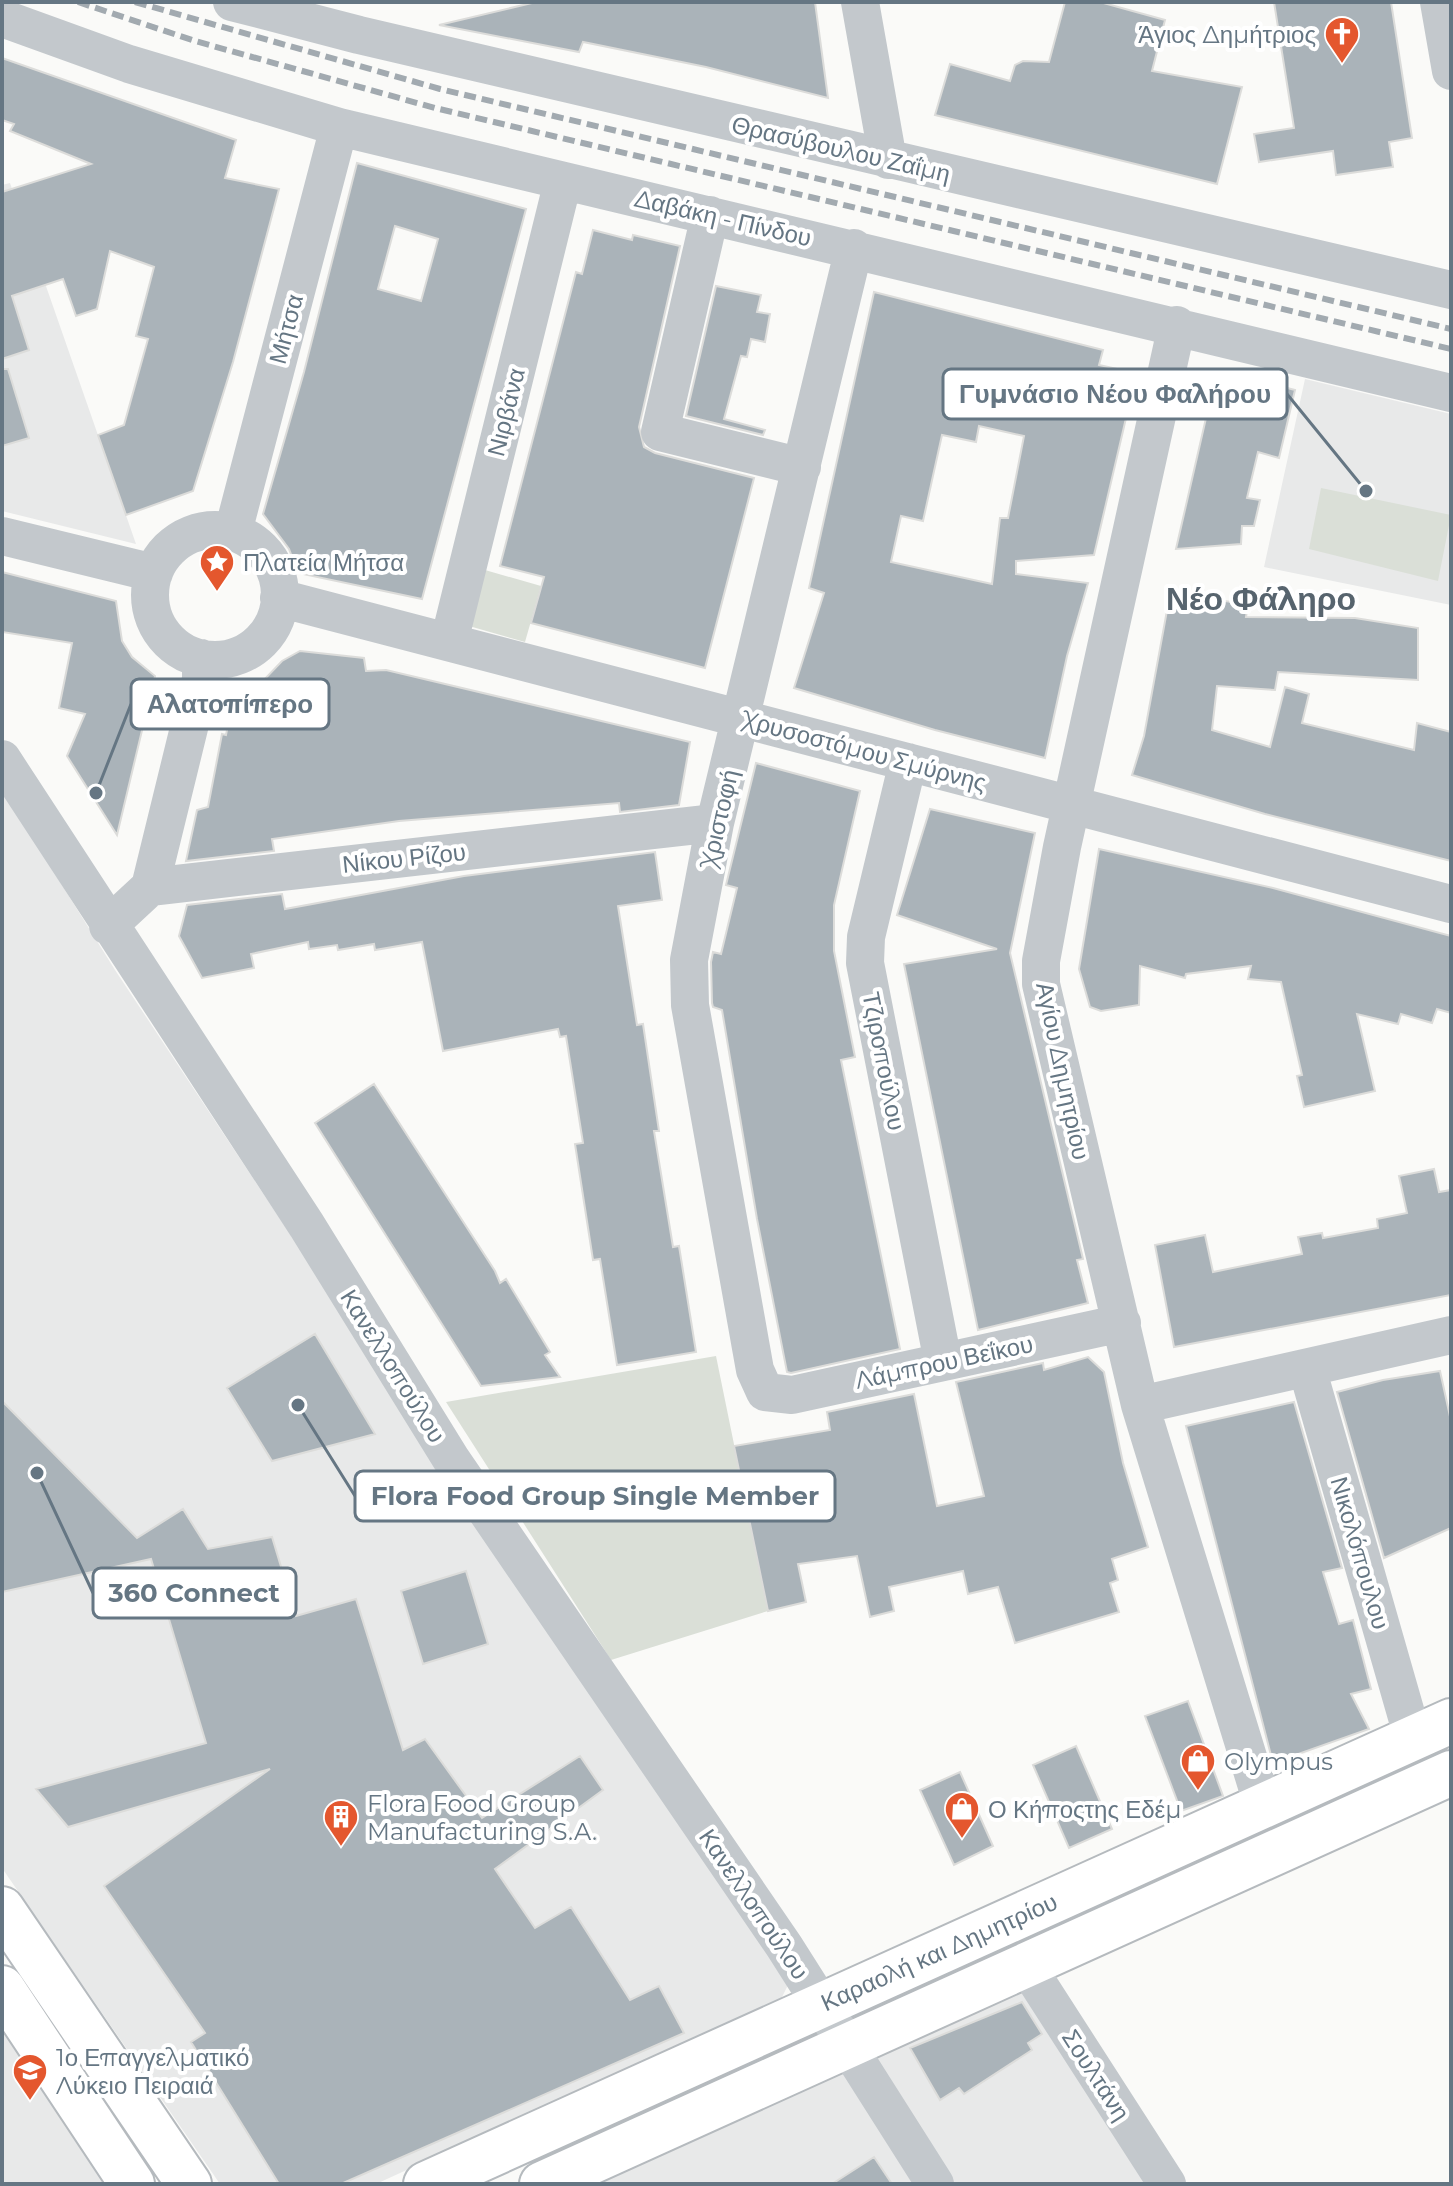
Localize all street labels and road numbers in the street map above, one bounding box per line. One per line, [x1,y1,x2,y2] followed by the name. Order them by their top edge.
[729,110,953,188] street label: Θρασύβουλου Ζαΐμη
[632,184,814,252] street label: Δαβάκη - Πίνδου
[263,291,309,367] street label: Μήτσα
[481,365,531,459] street label: Νιρβάνα
[738,704,989,797] street label: Χρυσοστόμου Σμύρνης
[693,767,744,872] street label: Χριστοφή
[341,837,467,879] street label: Νίκου Ρίζου
[1030,980,1096,1162] street label: Αγίου Δημητρίου
[856,989,912,1133] street label: Τζιροπούλου
[334,1284,452,1448] street label: Κανελλοπούλου
[853,1329,1035,1395] street label: Λάμπρου Βεΐκου
[1324,1473,1396,1633] street label: Νικολόπουλου
[693,1823,815,1985] street label: Κανελλοπούλου
[816,1887,1062,2017] street label: Καραολή και Δημητρίου
[1056,2024,1136,2126] street label: Σουλτάνη

